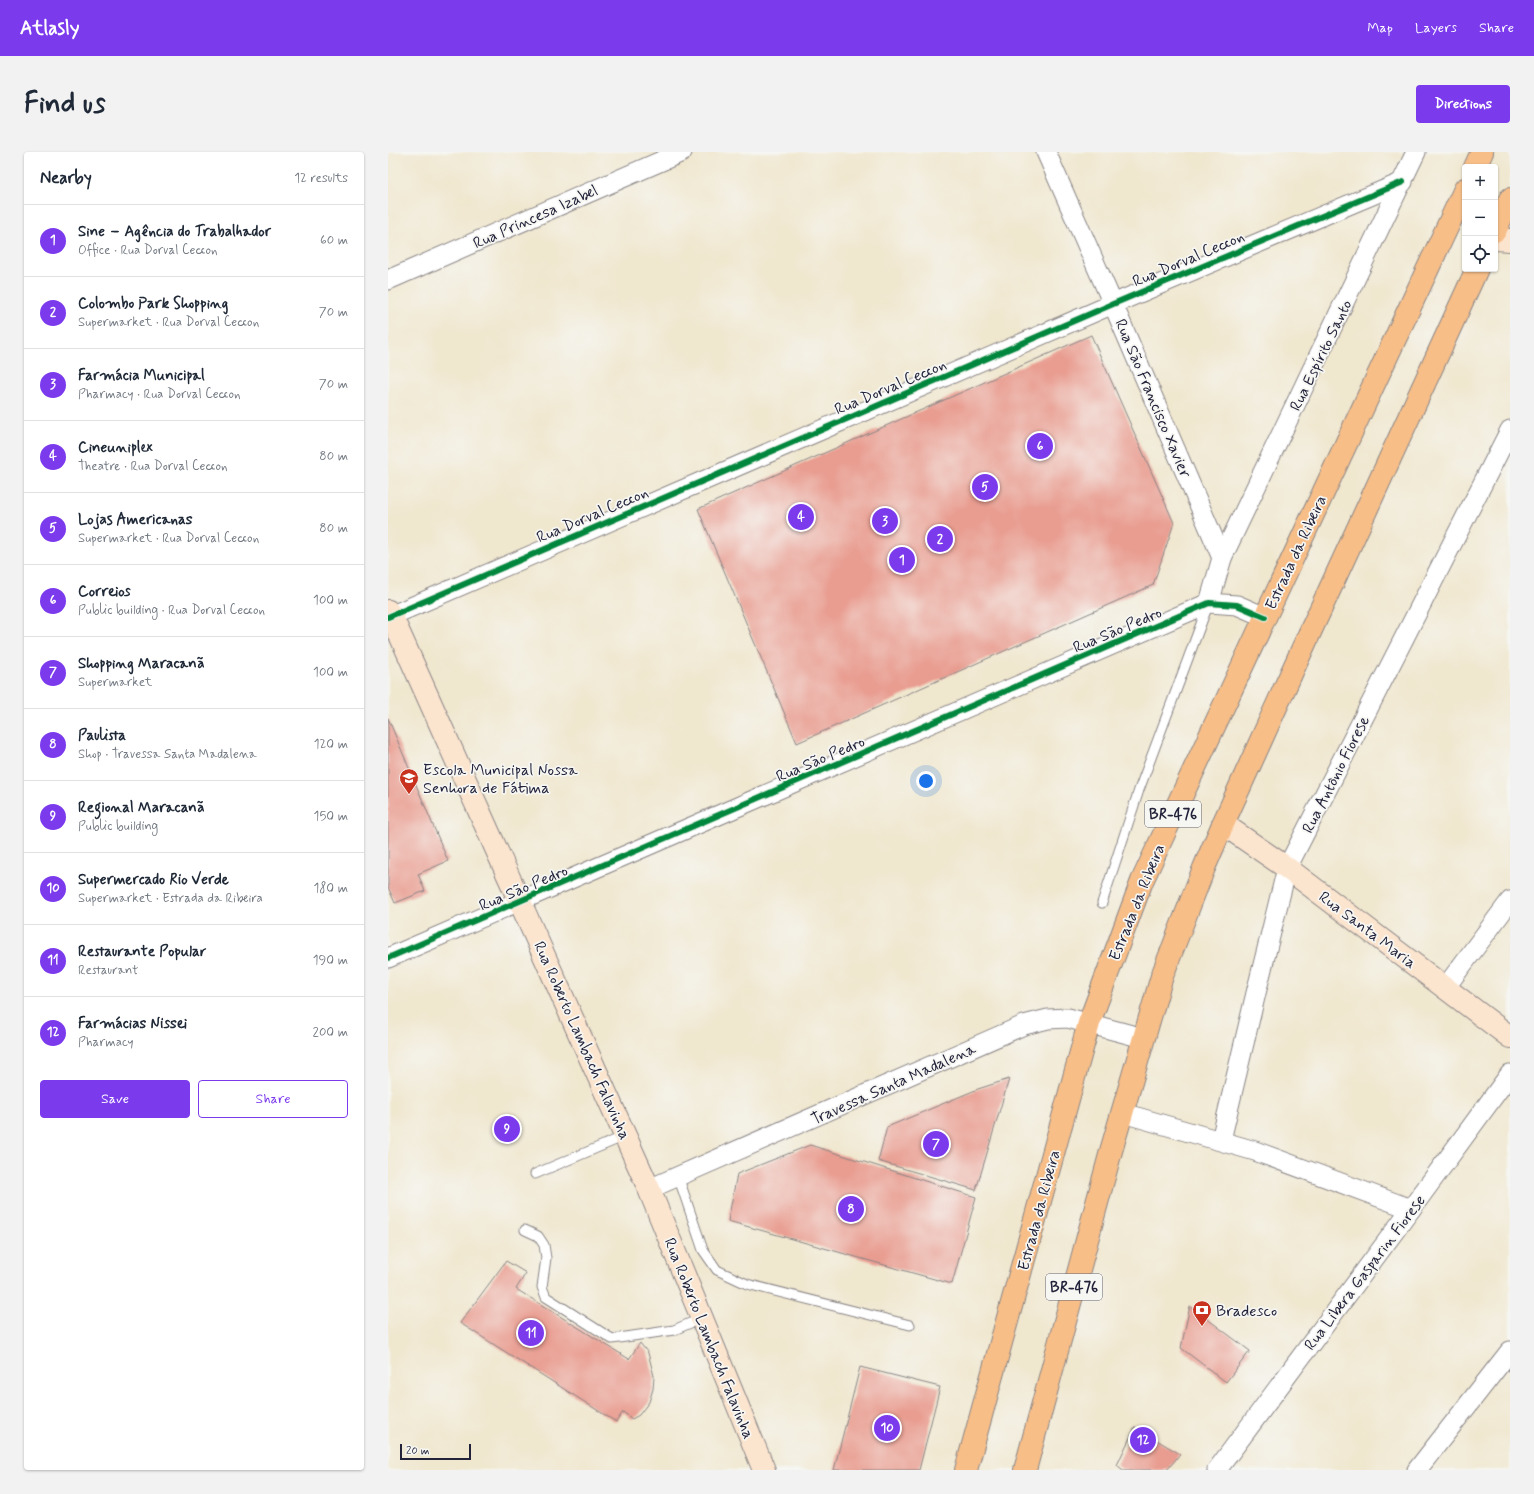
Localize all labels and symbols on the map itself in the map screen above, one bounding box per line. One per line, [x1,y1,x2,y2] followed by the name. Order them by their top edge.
[470,180,601,254] street label: Rua Princesa Izabel
[1130,226,1248,292] street label: Rua Dorval Ceccon
[1285,296,1357,415] street label: Rua Espírito Santo
[1110,316,1196,482] street label: Rua São Francisco Xavier
[832,354,950,420] street label: Rua Dorval Ceccon
[1027,431,1053,461] pin: 6
[972,472,998,502] pin: 5
[534,482,652,548] street label: Rua Dorval Ceccon
[1261,492,1332,613] street label: Estrada da Ribeira
[788,502,814,532] pin: 4
[872,506,898,536] pin: 3
[927,524,953,554] pin: 2
[889,545,915,575] pin: 1
[1070,602,1165,659] street label: Rua São Pedro
[1298,712,1375,837] street label: Rua Antônio Fiorese
[773,731,868,788] street label: Rua São Pedro
[423,760,578,799] place label: Escola Municipal Nossa Senhora de Fátima
[398,767,420,795] school or university icon: Escola Municipal Nossa Senhora de Fátima
[916,771,936,791] your location
[1145,801,1201,827] road number: BR-476
[1104,841,1170,964] street label: Estrada da Ribeira
[476,860,571,917] street label: Rua São Pedro
[1314,887,1420,974] street label: Rua Santa Maria
[528,938,635,1143] street label: Rua Roberto Lambach Falavinha
[808,1038,980,1130] street label: Travessa Santa Madalena
[494,1114,520,1144] pin: 9
[923,1129,949,1159] pin: 7
[1013,1148,1066,1273] street label: Estrada da Ribeira
[1300,1191,1431,1355] street label: Rua Libera Gasparin Fiorese
[838,1194,864,1224] pin: 8
[659,1235,759,1442] street label: Rua Roberto Lambach Falavinha
[1046,1274,1102,1300] road number: BR-476
[1191,1299,1213,1327] bank icon: Bradesco
[1216,1301,1277,1322] place label: Bradesco
[518,1318,544,1348] pin: 11
[874,1413,900,1443] pin: 10
[1130,1425,1156,1455] pin: 12
[400,1442,471,1461] scale bar

